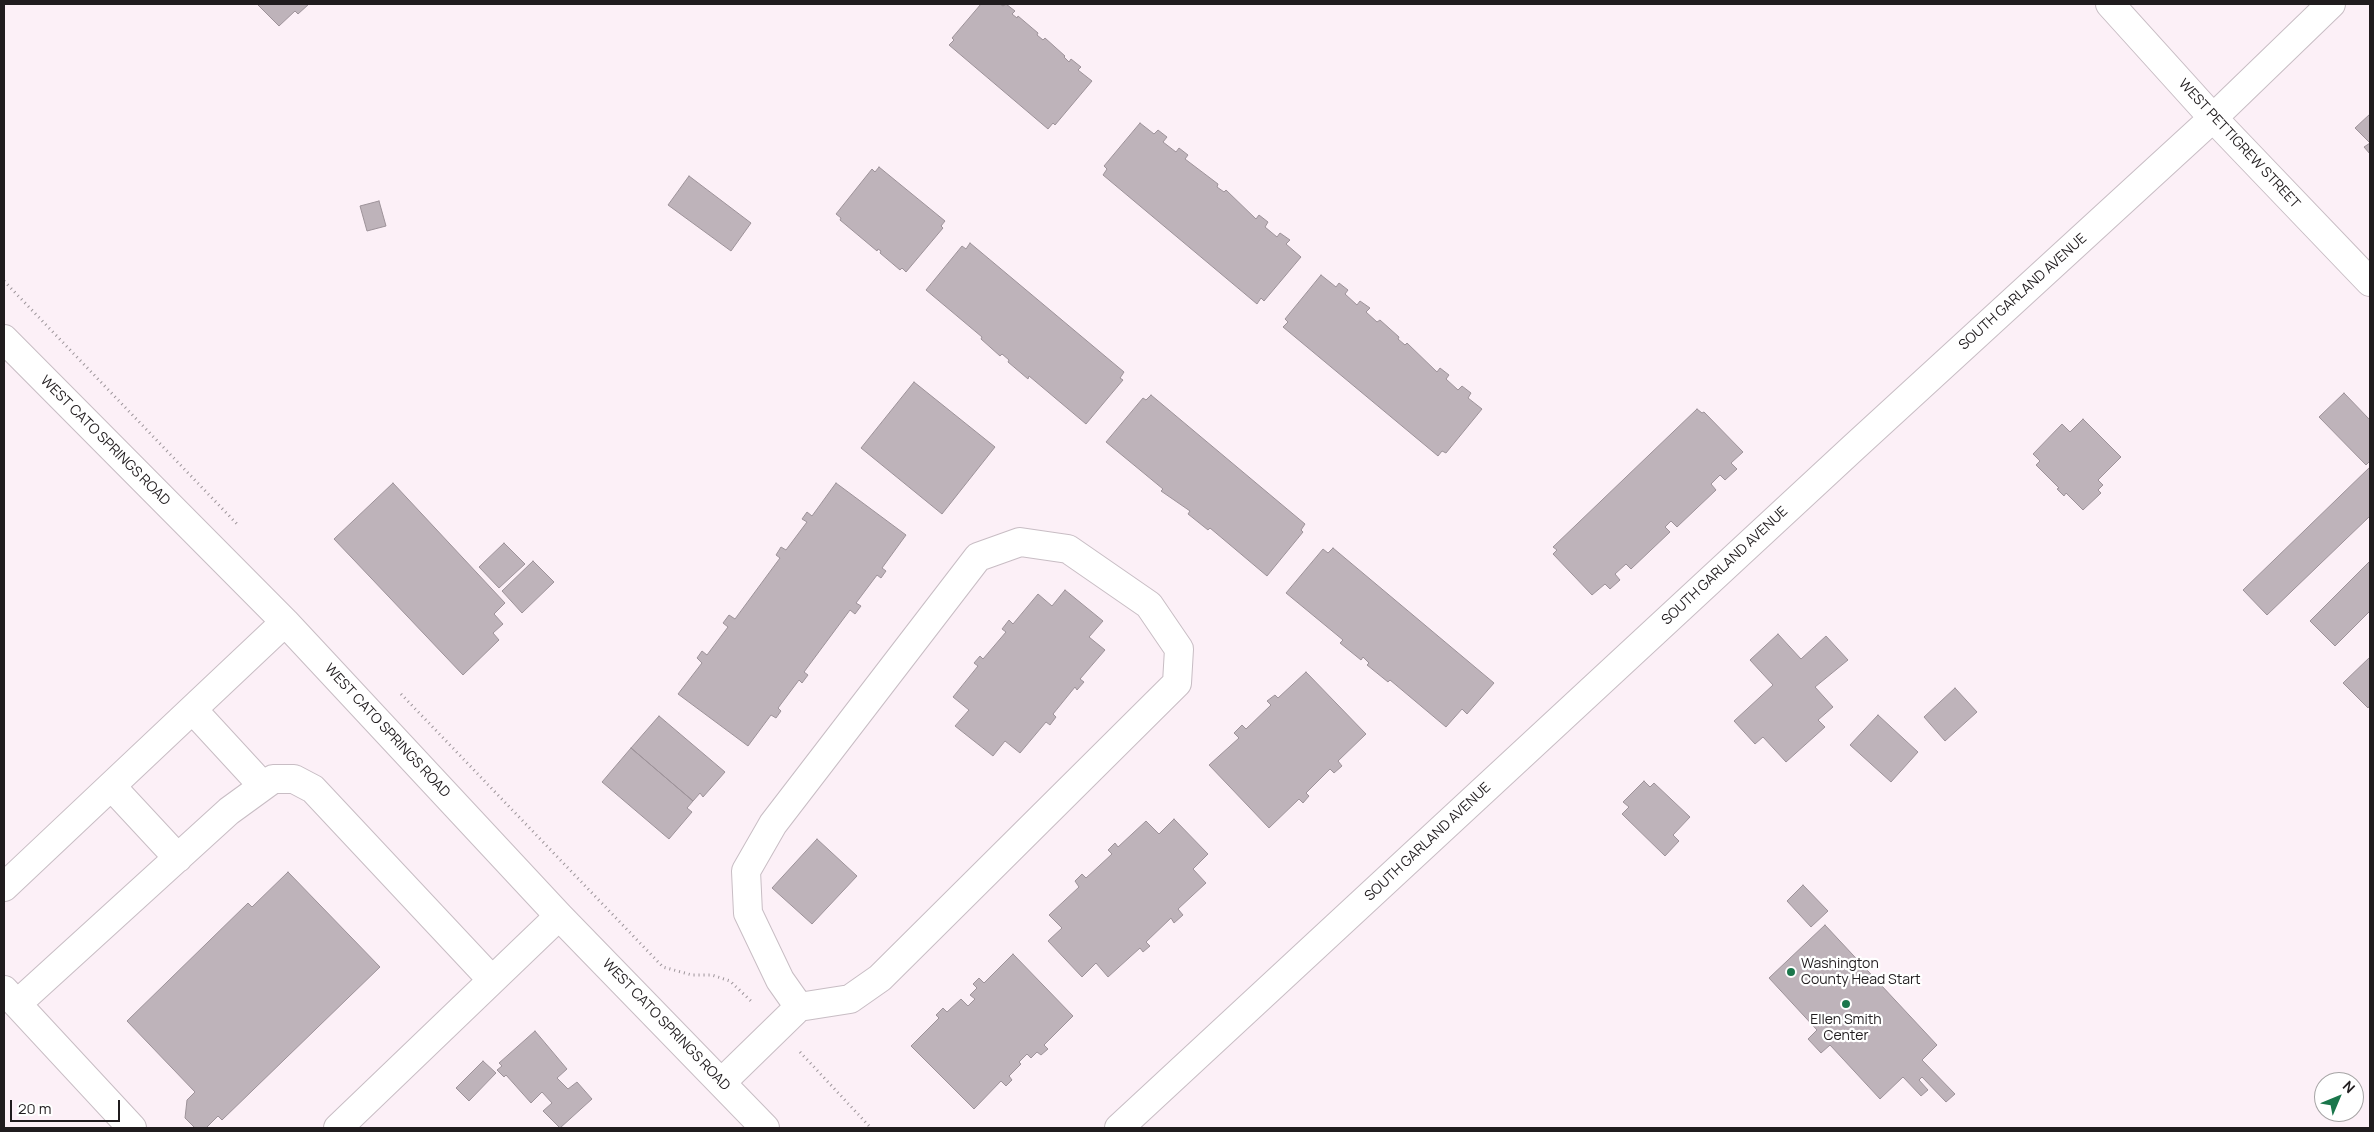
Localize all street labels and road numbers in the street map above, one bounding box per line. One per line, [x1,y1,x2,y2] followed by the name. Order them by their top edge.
[2175,76,2303,212] street label: WEST PETTIGREW STREET
[1956,230,2090,354] street label: SOUTH GARLAND AVENUE
[37,373,173,509] street label: WEST CATO SPRINGS ROAD
[1659,503,1791,629] street label: SOUTH GARLAND AVENUE
[321,661,453,801] street label: WEST CATO SPRINGS ROAD
[1362,779,1494,905] street label: SOUTH GARLAND AVENUE
[599,956,733,1094] street label: WEST CATO SPRINGS ROAD

